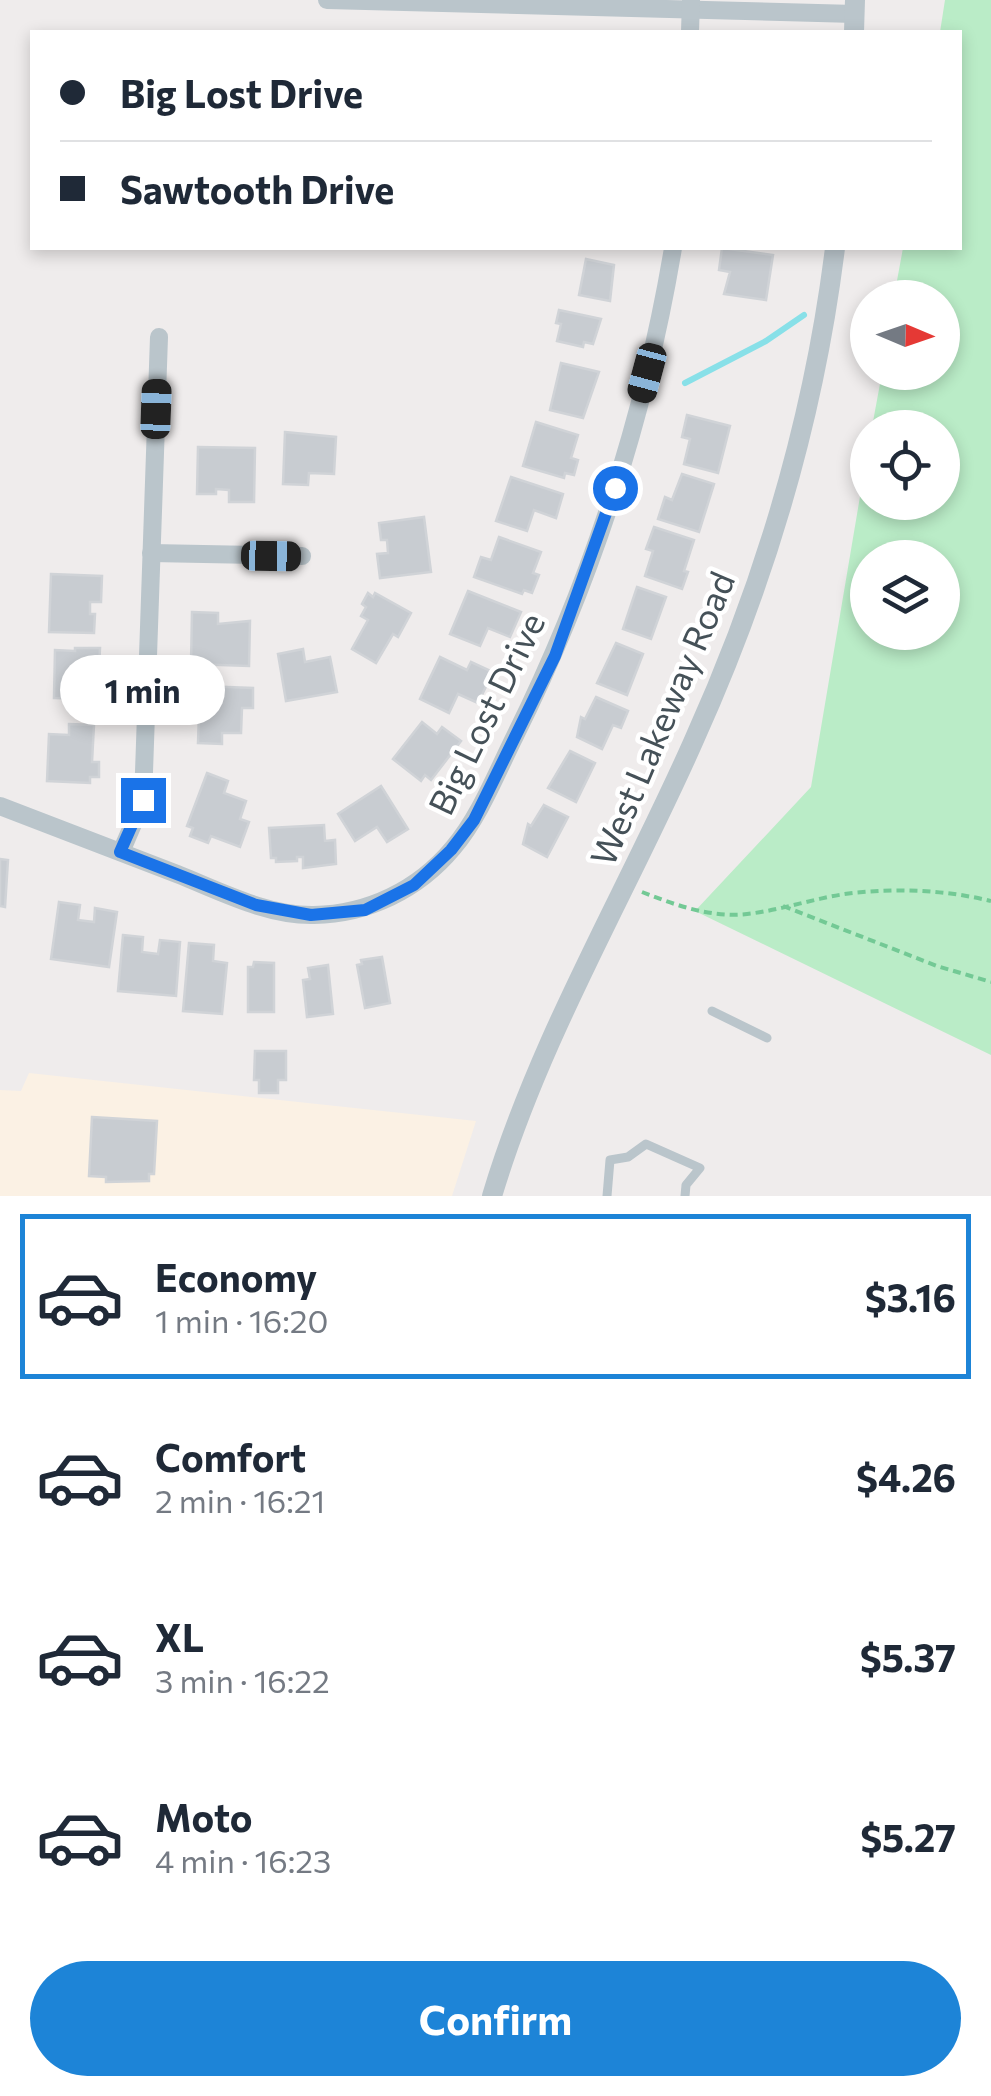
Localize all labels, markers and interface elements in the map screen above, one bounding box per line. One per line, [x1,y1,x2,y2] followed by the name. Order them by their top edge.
[120,69,363,116] text: Big Lost Drive
[120,165,394,212] text: Sawtooth Drive
[850,280,960,390] north arrow
[850,280,960,650] map controls
[625,340,669,406] car
[140,378,172,440] car
[850,410,960,520] button: locate
[593,466,638,511] route start
[241,540,301,572] car
[850,540,960,650] button: layers
[580,564,742,872] street label: West Lakeway Road
[418,605,552,821] street label: Big Lost Drive
[61,655,226,725] callout: 1 min
[105,670,180,710] text: 1 min
[121,778,166,823] route end
[35,1252,125,1342] icon: car
[155,1253,317,1300] text: Economy
[865,1273,956,1320] text: $3.16
[155,1300,328,1340] text: 1 min · 16:20
[35,1432,125,1522] icon: car
[155,1433,306,1480] text: Comfort
[856,1453,956,1500] text: $4.26
[155,1480,325,1520] text: 2 min · 16:21
[35,1612,125,1702] icon: car
[155,1613,204,1660] text: XL
[860,1633,956,1680] text: $5.37
[155,1660,330,1700] text: 3 min · 16:22
[35,1792,125,1882] icon: car
[155,1793,253,1840] text: Moto
[860,1813,956,1860] text: $5.27
[155,1840,331,1880] text: 4 min · 16:23
[30,1961,961,2076] button: Confirm

